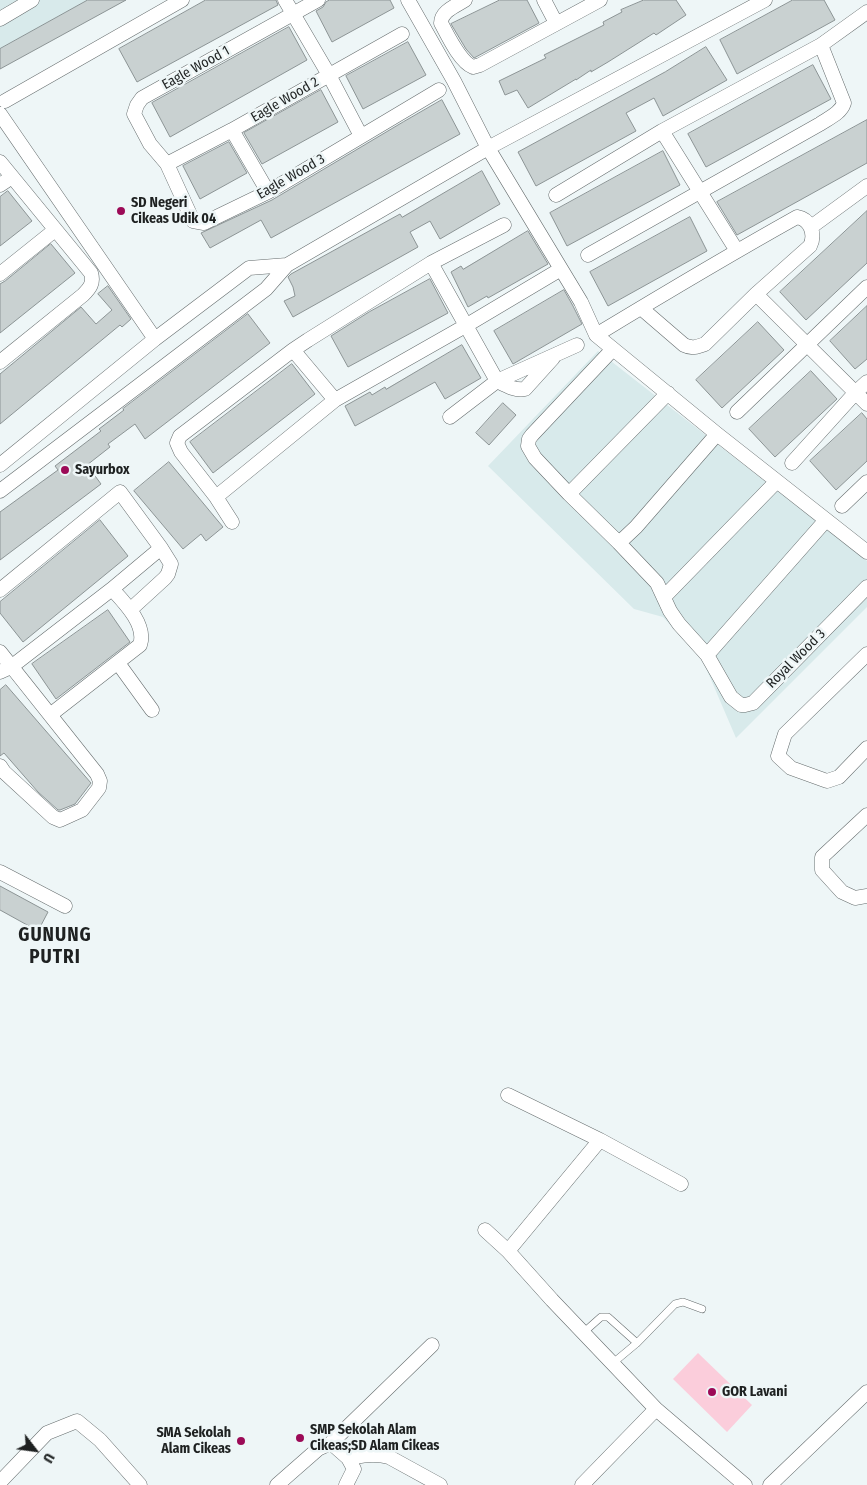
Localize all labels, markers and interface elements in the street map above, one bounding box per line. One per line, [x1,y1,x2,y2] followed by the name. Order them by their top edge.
[159,43,233,93] street label: Eagle Wood 1
[248,74,322,126] street label: Eagle Wood 2
[254,151,328,203] street label: Eagle Wood 3
[131,195,216,228] place label: SD Negeri Cikeas Udik 04
[115,205,127,217] marker: SD Negeri Cikeas Udik 04
[75,462,130,478] place label: Sayurbox
[59,464,71,476] marker: Sayurbox
[763,626,829,692] street label: Royal Wood 3
[18,925,92,969] district label: GUNUNG PUTRI
[722,1384,787,1400] place label: GOR Lavani
[706,1386,718,1398] marker: GOR Lavani
[310,1422,439,1454] place label: SMP Sekolah Alam Cikeas;SD Alam Cikeas
[10,1425,60,1475] north arrow
[156,1425,231,1458] place label: SMA Sekolah Alam Cikeas
[294,1432,306,1444] marker: SMP Sekolah Alam Cikeas;SD Alam Cikeas
[235,1435,247,1447] marker: SMA Sekolah Alam Cikeas
[39,1450,58,1466] text: U

